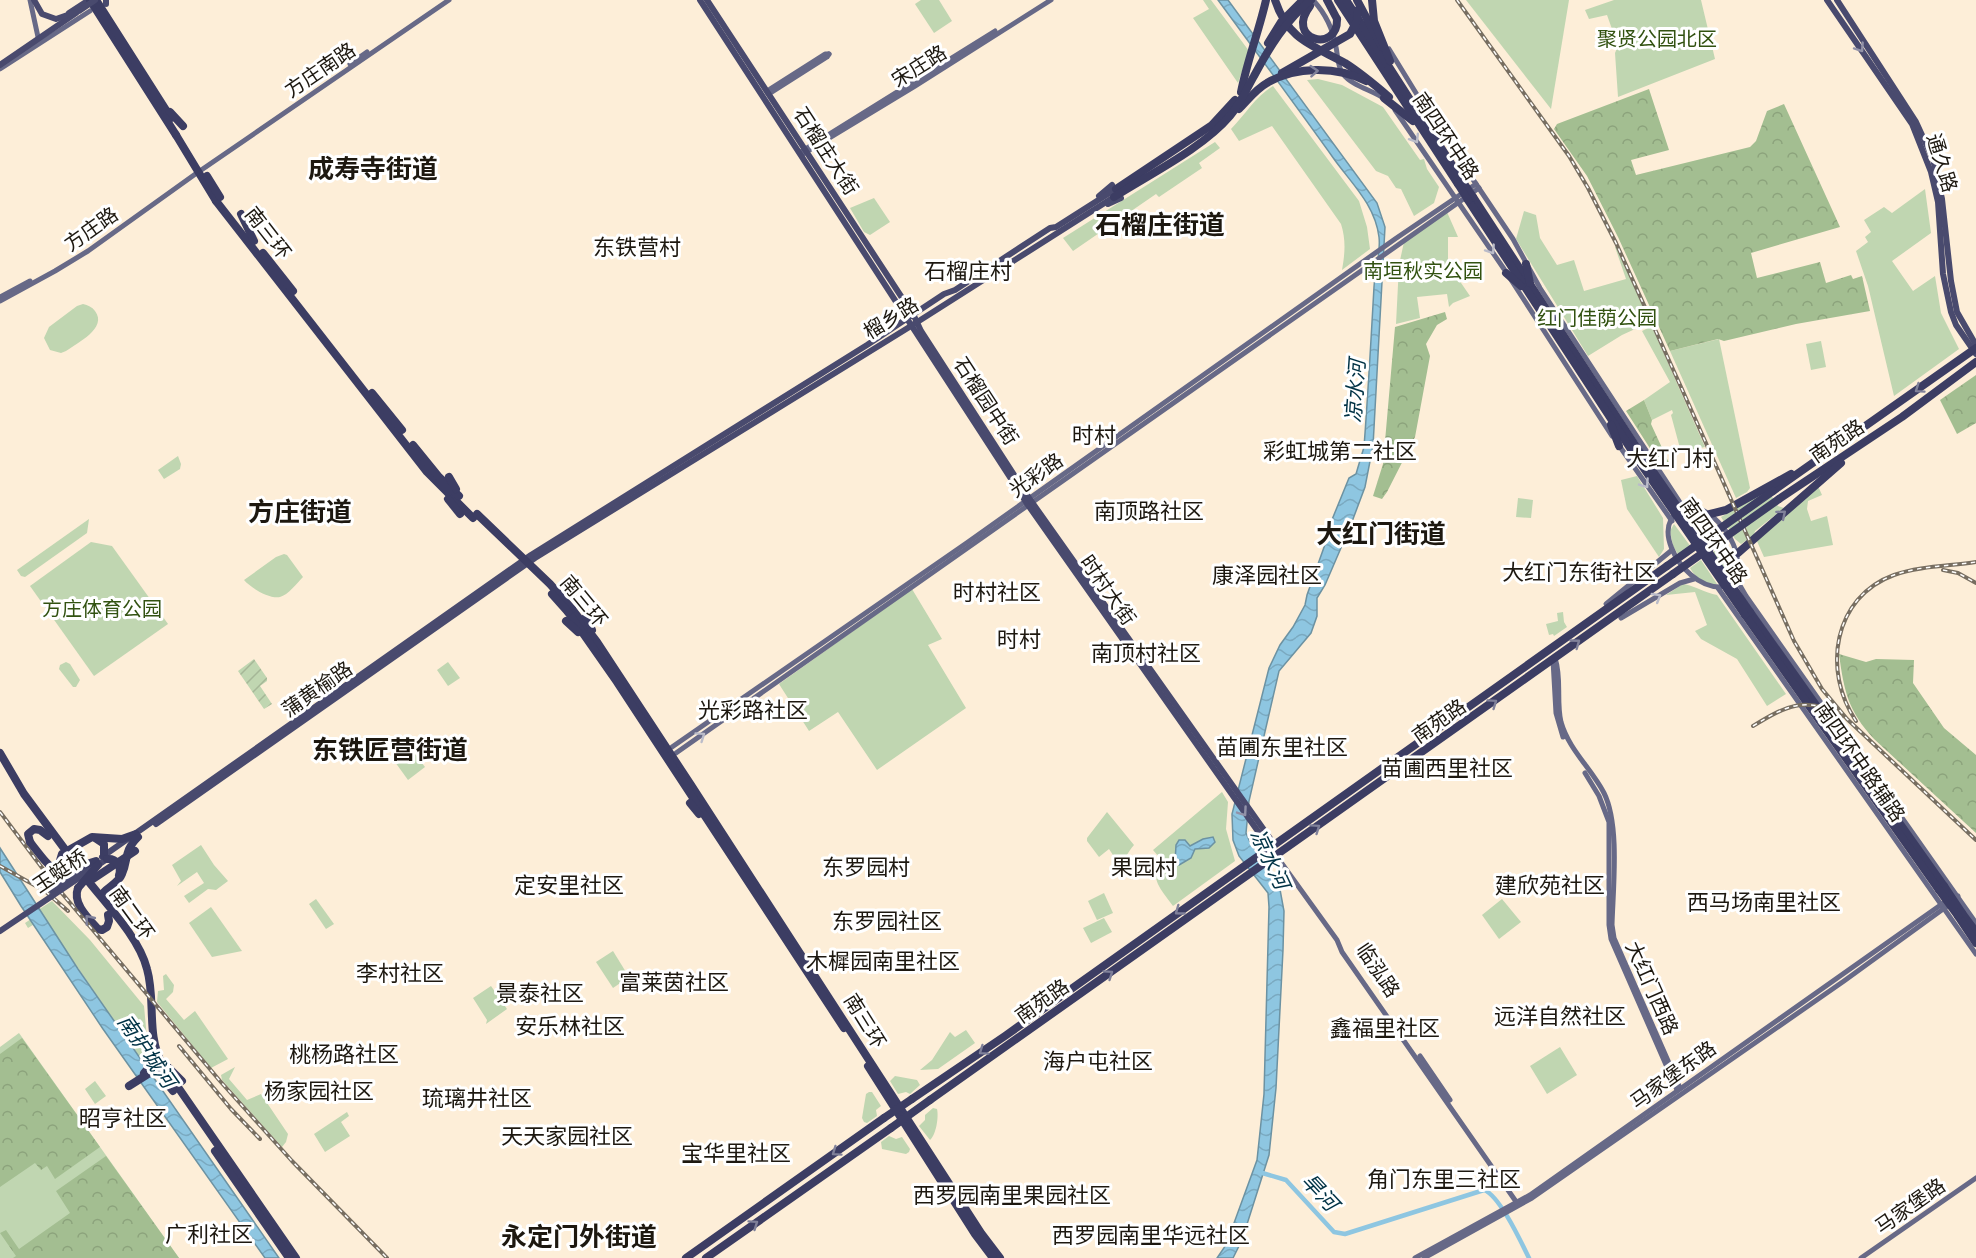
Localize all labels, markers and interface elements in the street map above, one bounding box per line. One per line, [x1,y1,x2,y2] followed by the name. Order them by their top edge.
[1597,27,1717,51] park label: 聚贤公园北区
[280,38,360,102] street label: 方庄南路
[887,40,951,92] street label: 宋庄路
[1853,42,1864,53] one-way arrow
[1310,65,1319,78] one-way arrow
[1408,88,1484,184] street label: 南四环中路
[789,103,863,199] street label: 石榴庄大街
[1922,131,1962,195] street label: 通久路
[1407,133,1419,143] one-way arrow
[308,153,438,184] district label: 成寿寺街道
[60,202,122,256] street label: 方庄路
[240,202,296,264] street label: 南三环
[1095,209,1225,240] district label: 石榴庄街道
[593,234,681,260] district label: 东铁营村
[1483,244,1495,254] one-way arrow
[924,258,1012,284] district label: 石榴庄村
[1363,259,1483,283] park label: 南垣秋实公园
[859,292,923,344] street label: 榴乡路
[1537,306,1657,330] park label: 红门佳荫公园
[949,353,1023,449] street label: 石榴园中街
[1340,355,1370,423] water label: 凉水河
[1914,382,1925,393] one-way arrow
[1805,414,1869,468] street label: 南苑路
[1072,422,1116,448] district label: 时村
[1263,438,1417,464] district label: 彩虹城第二社区
[1626,445,1714,471] district label: 大红门村
[1005,448,1067,502] street label: 光彩路
[1638,477,1649,488] one-way arrow
[1675,493,1753,589] street label: 南四环中路
[248,496,352,527] district label: 方庄街道
[1094,498,1204,524] district label: 南顶路社区
[1775,510,1786,521] one-way arrow
[1316,518,1446,549] district label: 大红门街道
[1075,550,1141,630] street label: 时村大街
[1502,559,1656,585] district label: 大红门东街社区
[1212,562,1322,588] district label: 康泽园社区
[556,570,612,632] street label: 南三环
[953,579,1041,605] district label: 时村社区
[1651,592,1661,604] one-way arrow
[42,597,162,621] park label: 方庄体育公园
[997,626,1041,652] district label: 时村
[1570,639,1581,650] one-way arrow
[1091,640,1201,666] district label: 南顶村社区
[277,656,357,722] street label: 蒲黄榆路
[1408,694,1470,748] street label: 南苑路
[698,697,808,723] district label: 光彩路社区
[1810,698,1910,826] street label: 南四环中路辅路
[1486,699,1497,710] one-way arrow
[694,732,705,743] one-way arrow
[312,734,468,765] district label: 东铁匠营街道
[1216,734,1348,760] district label: 苗圃东里社区
[1381,755,1513,781] district label: 苗圃西里社区
[1236,805,1247,816] one-way arrow
[1310,824,1321,835] one-way arrow
[1245,825,1296,896] water label: 凉水河
[28,844,92,898] street label: 玉蜓桥
[822,854,910,880] district label: 东罗园村
[1111,854,1177,880] district label: 果园村
[514,872,624,898] district label: 定安里社区
[1495,872,1605,898] district label: 建欣苑社区
[105,882,159,944] street label: 南二环
[1687,889,1841,915] district label: 西马场南里社区
[1174,904,1185,915] one-way arrow
[832,908,942,934] district label: 东罗园社区
[86,914,97,925] one-way arrow
[1621,937,1683,1039] street label: 大红门西路
[1351,938,1405,1002] street label: 临泓路
[806,948,960,974] district label: 木樨园南里社区
[356,960,444,986] district label: 李村社区
[619,969,729,995] district label: 富莱茵社区
[1102,970,1113,981] one-way arrow
[1011,974,1073,1028] street label: 南苑路
[496,980,584,1006] district label: 景泰社区
[839,989,891,1053] street label: 南三环
[1494,1003,1626,1029] district label: 远洋自然社区
[113,1009,184,1096] water label: 南护城河
[515,1013,625,1039] district label: 安乐林社区
[1330,1015,1440,1041] district label: 鑫福里社区
[1625,1036,1721,1114] street label: 马家堡东路
[289,1041,399,1067] district label: 桃杨路社区
[979,1044,990,1055] one-way arrow
[1043,1048,1153,1074] district label: 海户屯社区
[264,1078,374,1104] district label: 杨家园社区
[422,1085,532,1111] district label: 琉璃井社区
[79,1105,167,1131] district label: 昭亨社区
[501,1123,633,1149] district label: 天天家园社区
[681,1140,791,1166] district label: 宝华里社区
[832,1145,843,1156] one-way arrow
[1367,1166,1521,1192] district label: 角门东里三社区
[1297,1168,1346,1219] water label: 旱河
[1870,1173,1950,1239] street label: 马家堡路
[913,1182,1111,1208] district label: 西罗园南里果园社区
[165,1221,253,1247] district label: 广利社区
[501,1221,657,1252] district label: 永定门外街道
[747,1221,758,1232] one-way arrow
[1052,1222,1250,1248] district label: 西罗园南里华远社区

